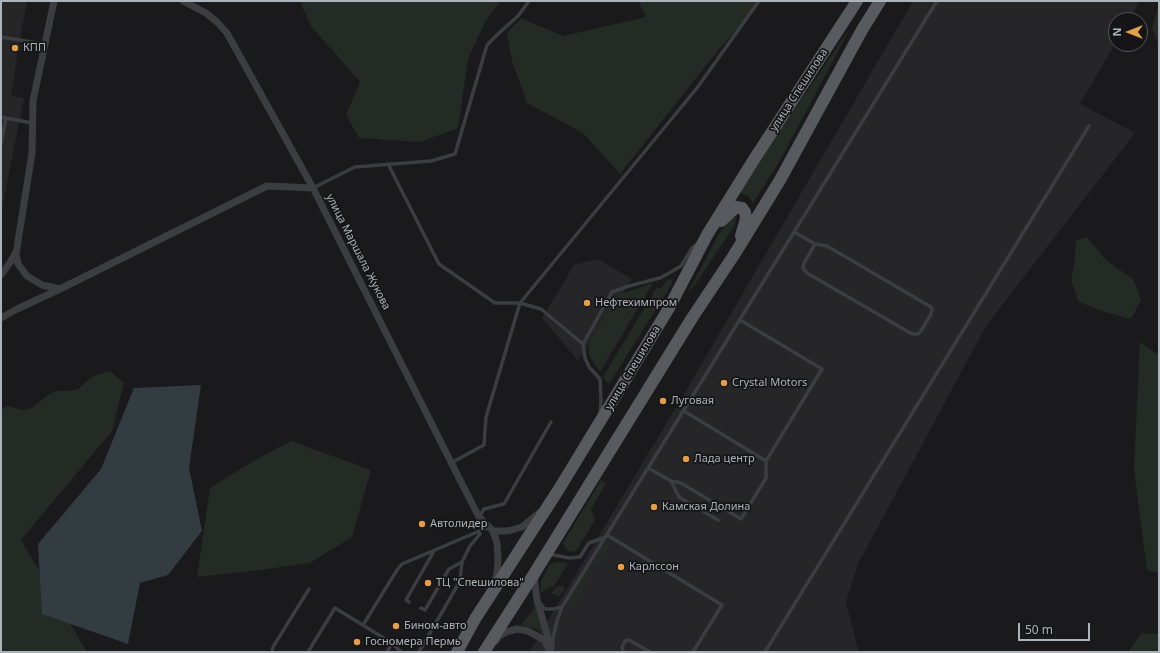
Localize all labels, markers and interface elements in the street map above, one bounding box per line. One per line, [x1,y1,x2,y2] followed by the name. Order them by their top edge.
[1108,12,1148,52] north arrow
[1109,28,1124,36] text: N
[23,41,46,55] place label: КПП
[10,43,20,53] marker: КПП
[767,46,831,134] street label: улица Спешилова
[323,192,393,312] street label: улица Маршала Жукова
[595,296,677,310] place label: Нефтехимпром
[582,298,592,308] marker: Нефтехимпром
[603,324,663,412] street label: улица Спешилова
[732,376,807,390] place label: Crystal Motors
[719,378,729,388] marker: Crystal Motors
[671,394,714,408] place label: Луговая
[658,396,668,406] marker: Луговая
[694,452,755,466] place label: Лада центр
[681,454,691,464] marker: Лада центр
[662,500,750,514] place label: Камская Долина
[649,502,659,512] marker: Камская Долина
[430,517,487,531] place label: Автолидер
[417,519,427,529] marker: Автолидер
[629,560,679,574] place label: Карлссон
[616,562,626,572] marker: Карлссон
[436,576,524,590] place label: ТЦ "Спешилова"
[423,578,433,588] marker: ТЦ "Спешилова"
[1020,615,1092,641] scale bar
[404,619,467,633] place label: Бином-авто
[391,621,401,631] marker: Бином-авто
[1025,621,1053,638] text: 50 m
[365,635,461,649] place label: Госномера Пермь
[352,637,362,647] marker: Госномера Пермь

